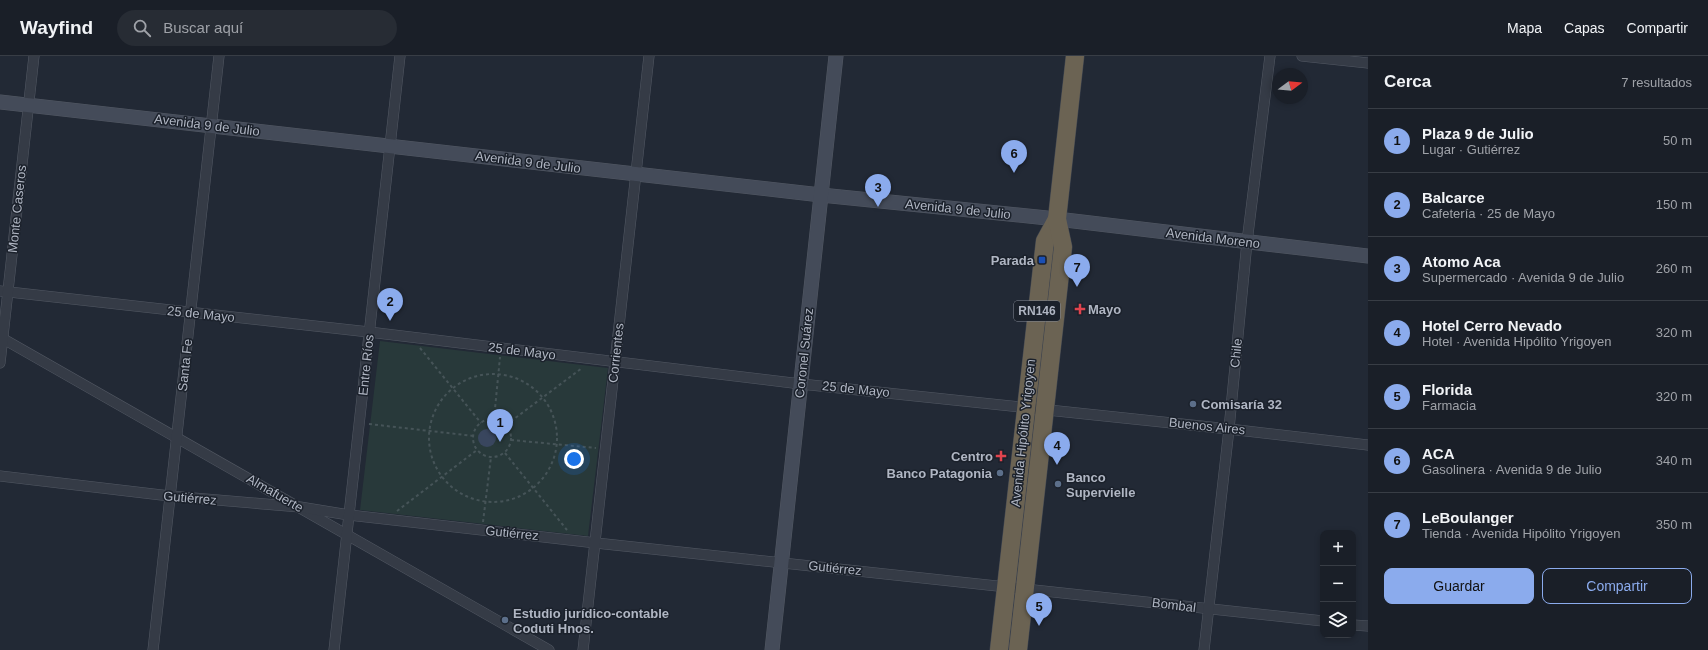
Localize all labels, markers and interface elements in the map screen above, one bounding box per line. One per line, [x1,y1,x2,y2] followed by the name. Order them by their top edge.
[117,10,397,46] search box
[20,17,93,38] text: Wayfind
[131,17,153,39] icon: search
[163,19,243,36] text: Buscar aquí
[1507,20,1542,36] text: Mapa
[1564,20,1605,36] text: Capas
[1627,20,1688,36] text: Compartir
[1272,68,1308,104] north arrow
[1384,72,1431,91] text: Cerca
[1621,75,1692,90] text: 7 resultados
[153,111,261,139] street label: Avenida 9 de Julio
[1422,125,1534,142] text: Plaza 9 de Julio
[1393,133,1401,148] text: 1
[1663,133,1692,148] text: 50 m
[1001,140,1027,173] pin: 6
[1422,142,1520,157] text: Lugar · Gutiérrez
[474,148,582,176] street label: Avenida 9 de Julio
[5,164,29,254] street label: Monte Caseros
[865,174,891,207] pin: 3
[1422,189,1485,206] text: Balcarce
[904,196,1012,222] street label: Avenida 9 de Julio
[1393,197,1401,212] text: 2
[1656,197,1692,212] text: 150 m
[1422,206,1555,221] text: Cafetería · 25 de Mayo
[1165,225,1261,251] street label: Avenida Moreno
[991,253,1035,268] place label: Parada
[1422,253,1501,270] text: Atomo Aca
[1064,254,1090,287] pin: 7
[1037,255,1047,265] marker: Parada
[1393,261,1401,276] text: 3
[1656,261,1692,276] text: 260 m
[1422,270,1624,285] text: Supermercado · Avenida 9 de Julio
[377,288,403,321] pin: 2
[1014,301,1060,321] road number: RN146
[1088,302,1121,317] place label: Mayo
[166,303,236,325] street label: 25 de Mayo
[1075,304,1085,314] marker: Mayo
[792,307,816,399] street label: Coronel Suárez
[1422,317,1562,334] text: Hotel Cerro Nevado
[605,322,627,384] street label: Corrientes
[1393,325,1401,340] text: 4
[1656,325,1692,340] text: 320 m
[355,333,377,396] street label: Entre Ríos
[1422,334,1612,349] text: Hotel · Avenida Hipólito Yrigoyen
[1227,337,1245,369] street label: Chile
[175,338,195,392] street label: Santa Fe
[487,339,557,363] street label: 25 de Mayo
[1008,358,1038,508] street label: Avenida Hipólito Yrigoyen
[821,378,891,400] street label: 25 de Mayo
[1422,381,1472,398] text: Florida
[1393,389,1401,404] text: 5
[1656,389,1692,404] text: 320 m
[1201,397,1282,412] place label: Comisaría 32
[1422,398,1476,413] text: Farmacia
[1188,399,1198,409] marker: Comisaría 32
[487,409,513,442] pin: 1
[1168,415,1246,438] street label: Buenos Aires
[1044,432,1070,465] pin: 4
[1422,445,1455,462] text: ACA
[564,449,584,469] your location
[951,449,993,464] place label: Centro
[996,451,1006,461] marker: Centro
[1393,453,1401,468] text: 6
[1656,453,1692,468] text: 340 m
[1422,462,1602,477] text: Gasolinera · Avenida 9 de Julio
[887,466,993,481] place label: Banco Patagonia
[995,468,1005,478] marker: Banco Patagonia
[1066,470,1135,500] place label: Banco Supervielle
[244,471,306,515] street label: Almafuerte
[1053,479,1063,489] marker: Banco Supervielle
[163,488,217,508] street label: Gutiérrez
[1422,509,1514,526] text: LeBoulanger
[1393,517,1401,532] text: 7
[1656,517,1692,532] text: 350 m
[485,523,539,543] street label: Gutiérrez
[1422,526,1621,541] text: Tienda · Avenida Hipólito Yrigoyen
[1320,530,1356,638] map controls
[1320,530,1356,566] button: +
[808,558,862,578] street label: Gutiérrez
[1320,566,1356,602] button: −
[1384,568,1534,604] button: Guardar
[1542,568,1692,604] button: Compartir
[1026,593,1052,626] pin: 5
[1151,595,1197,615] street label: Bombal
[1320,602,1356,638] button: layers
[513,606,669,636] place label: Estudio jurídico-contable Coduti Hnos.
[500,615,510,625] marker: Estudio jurídico-contable Coduti Hnos.

